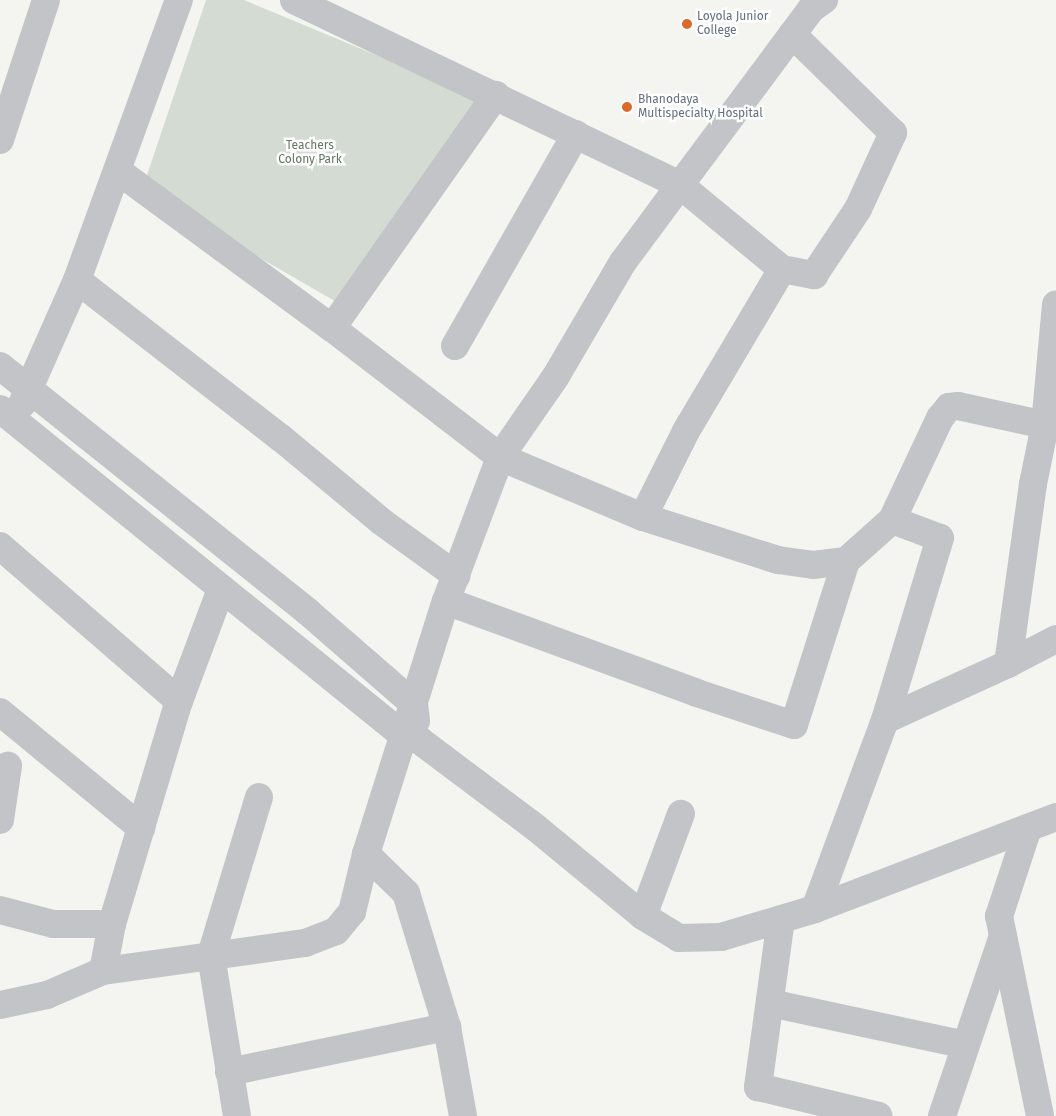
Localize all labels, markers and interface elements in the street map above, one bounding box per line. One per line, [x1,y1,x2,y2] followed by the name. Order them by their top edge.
[697,10,768,38] place label: Loyola Junior College
[681,18,693,30] marker: Loyola Junior College
[638,93,763,121] place label: Bhanodaya Multispecialty Hospital
[620,100,634,114] marker: Bhanodaya Multispecialty Hospital
[278,139,342,167] park label: Teachers Colony Park

